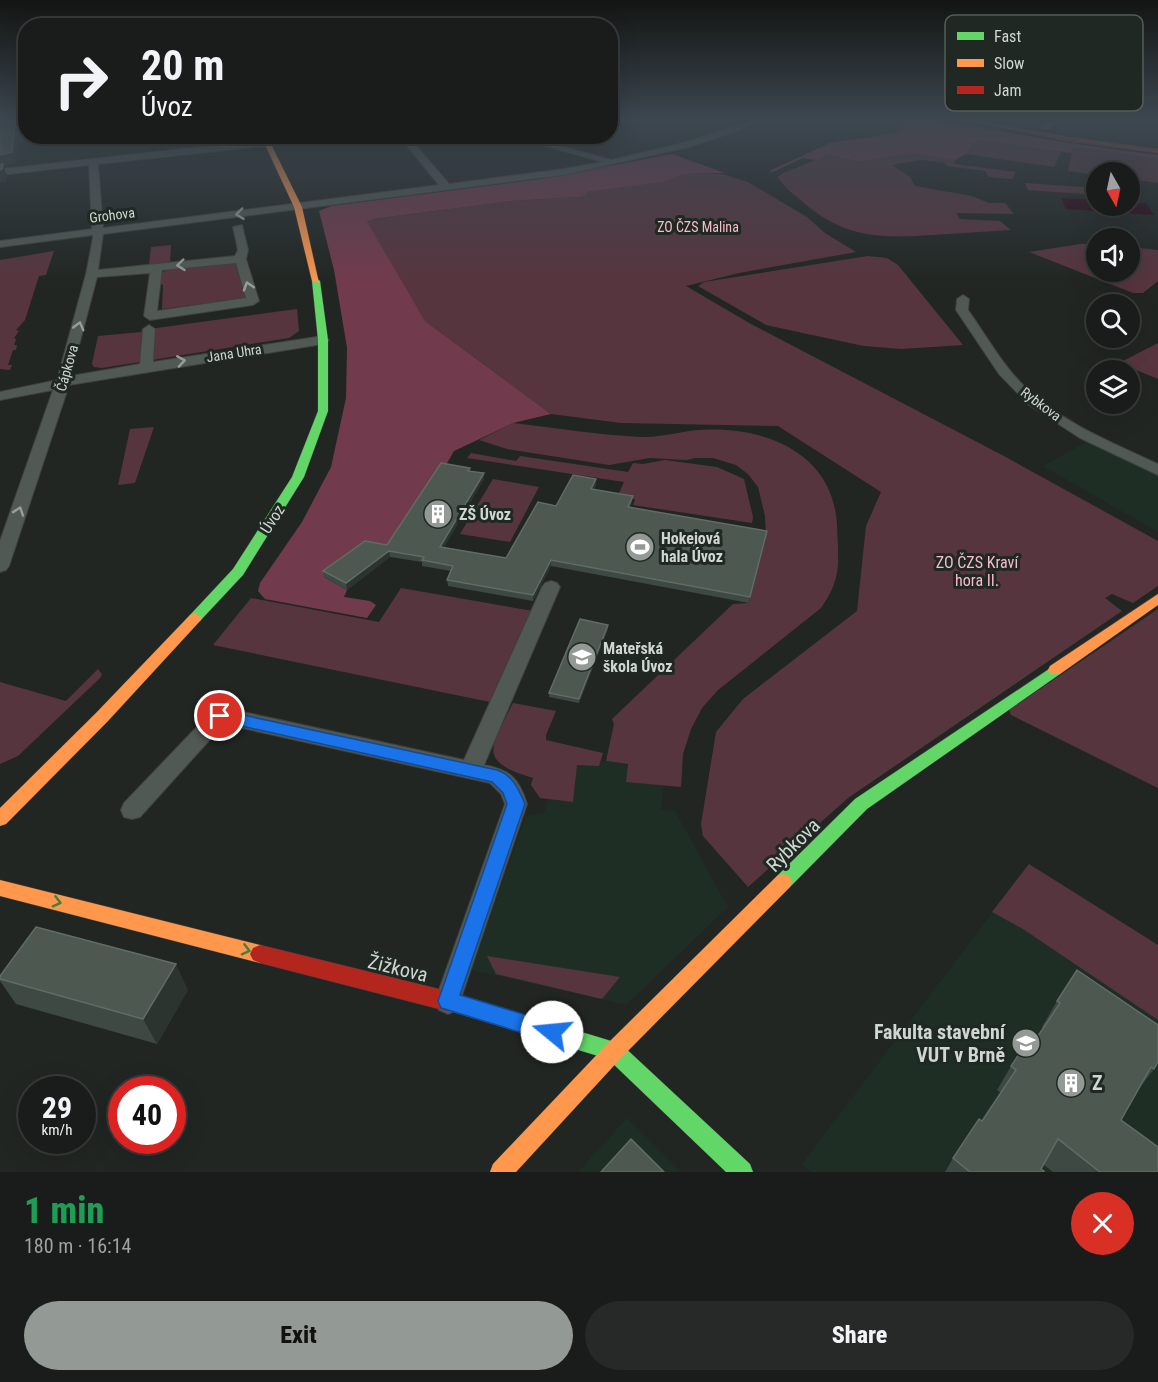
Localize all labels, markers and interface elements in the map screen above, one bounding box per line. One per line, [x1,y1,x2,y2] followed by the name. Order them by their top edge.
[945,15,1143,111] legend
[994,27,1021,46] text: Fast
[141,41,224,90] text: 20 m
[42,42,120,120] icon: right
[994,54,1024,73] text: Slow
[994,81,1021,100] text: Jam
[141,91,193,123] text: Úvoz
[1086,162,1140,216] north arrow
[1086,162,1140,414] map controls
[88,204,136,226] street label: Grohova
[235,208,245,220] one-way arrow
[657,218,739,235] park label: ZO ČZS Malina
[1086,228,1140,282] button: sound
[177,258,186,271] one-way arrow
[243,281,256,292] one-way arrow
[1086,294,1140,348] button: search
[71,321,84,331] one-way arrow
[205,341,263,365] street label: Jana Uhra
[52,343,81,393] street label: Čápkova
[176,356,186,368] one-way arrow
[1086,360,1140,414] button: layers
[1018,384,1064,424] street label: Rybkova
[422,498,454,530] building icon: ZŠ Úvoz
[256,501,289,537] street label: Úvoz
[459,505,511,524] place label: ZŠ Úvoz
[12,506,24,517] one-way arrow
[661,529,723,566] place label: Hokejová hala Úvoz
[624,531,656,563] sports icon: Hokejová hala Úvoz
[936,552,1019,590] park label: ZO ČZS Kraví hora II.
[603,639,672,676] place label: Mateřská škola Úvoz
[566,641,598,673] school or university icon: Mateřská škola Úvoz
[194,690,245,741] pin
[203,699,236,732] icon: arrive
[761,813,825,877] street label: Rybkova
[52,895,62,908] one-way arrow
[240,943,251,955] one-way arrow
[366,949,430,987] street label: Žižkova
[520,1000,584,1064] position arrow
[874,1020,1007,1067] place label: Fakulta stavební VUT v Brně
[1010,1027,1042,1059] school or university icon: Fakulta stavební VUT v Brně
[1055,1067,1087,1099] building icon: Z
[1092,1071,1103,1095] place label: Z
[108,1076,186,1154] speed limit sign: 40
[42,1090,72,1125] text: 29
[42,1121,72,1139] text: km/h
[24,1190,104,1232] text: 1 min
[1071,1192,1134,1255] button: close
[24,1234,131,1258] text: 180 m · 16:14
[24,1301,573,1370] button: Exit
[585,1301,1134,1370] button: Share

